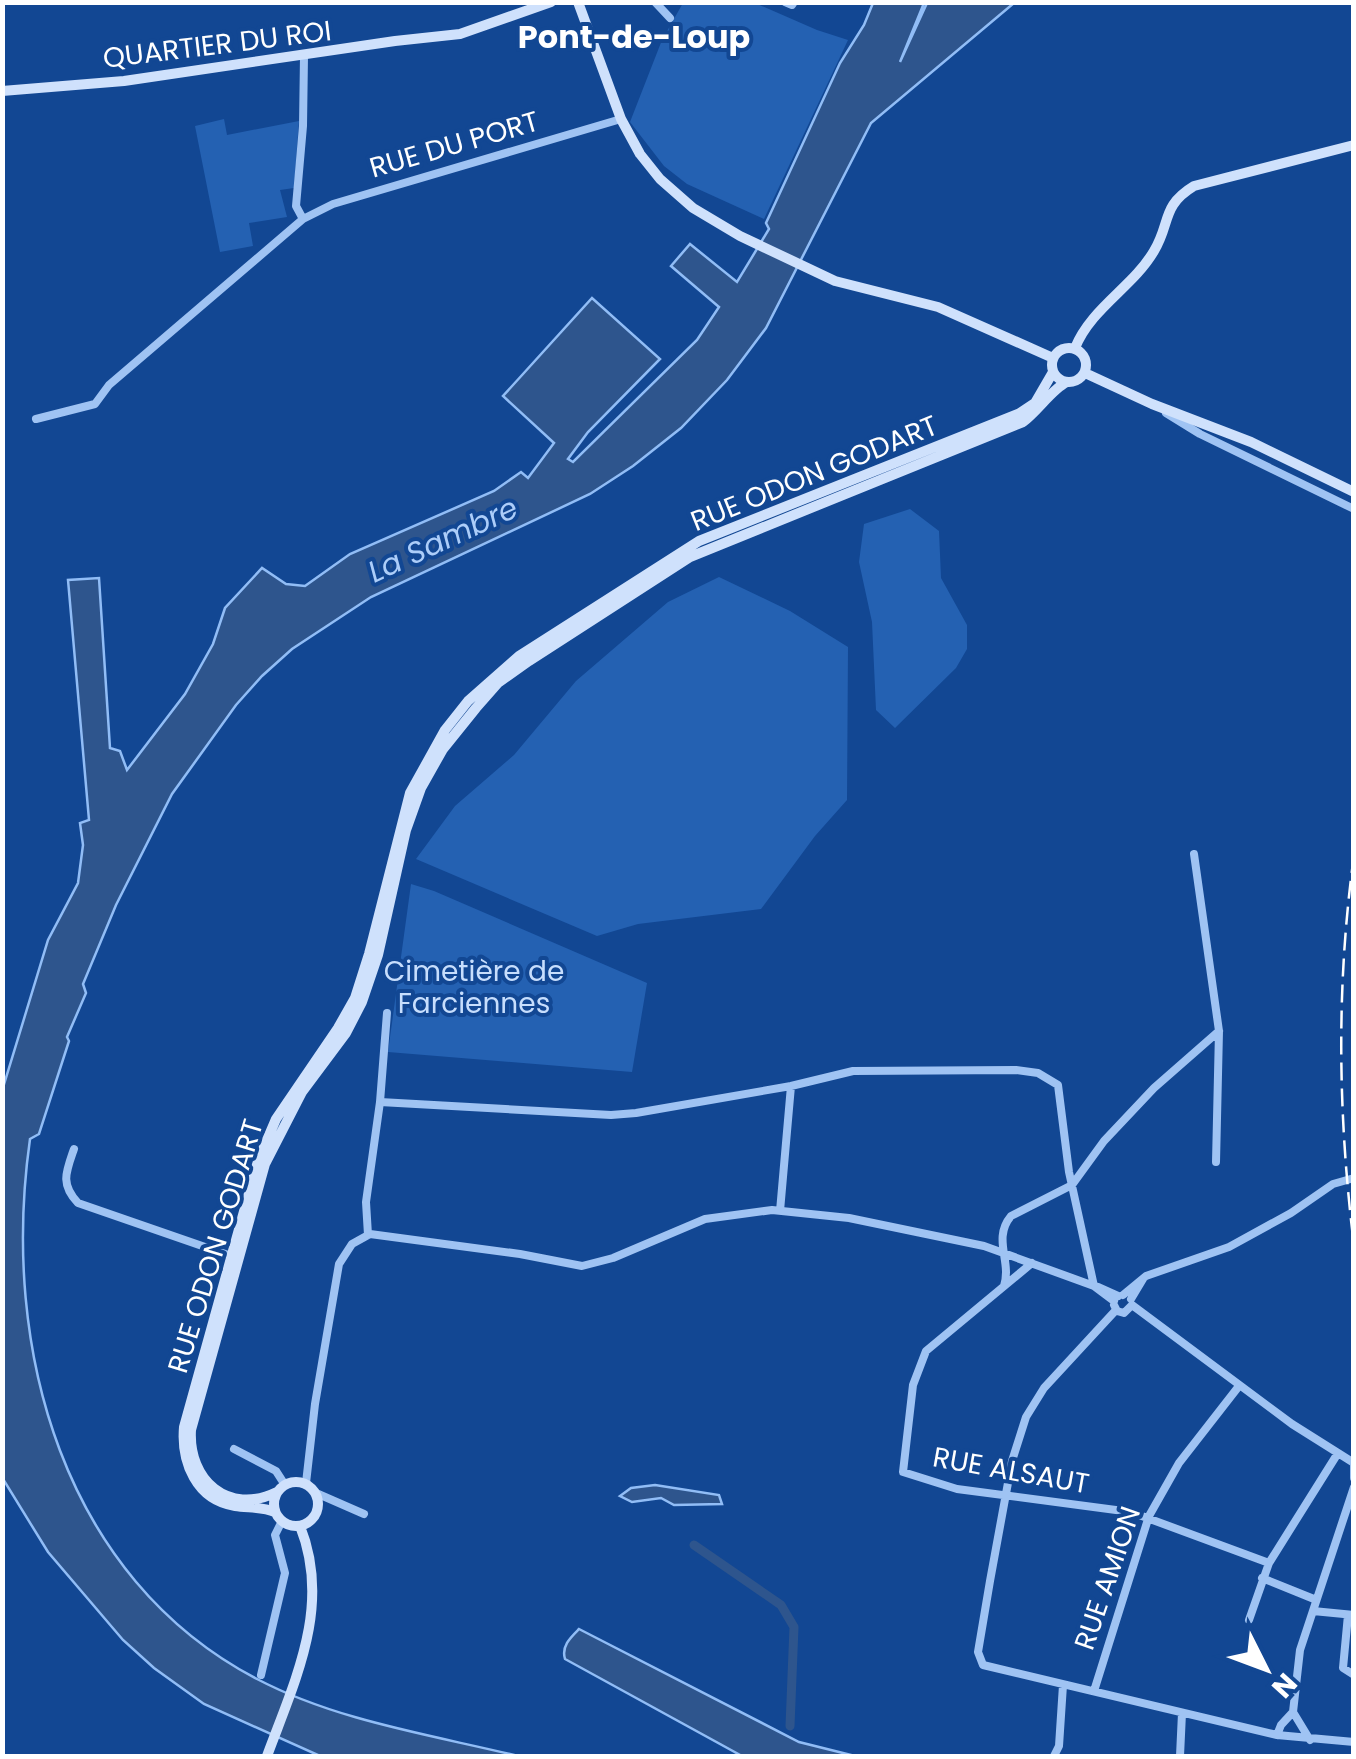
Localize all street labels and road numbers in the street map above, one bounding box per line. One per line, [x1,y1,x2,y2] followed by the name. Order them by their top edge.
[101,11,334,78] street label: QUARTIER DU ROI
[365,102,543,187] street label: RUE DU PORT
[685,406,944,541] street label: RUE ODON GODART
[158,1115,273,1378] street label: RUE ODON GODART
[930,1438,1092,1503] street label: RUE ALSAUT
[1065,1501,1150,1655] street label: RUE AMION

